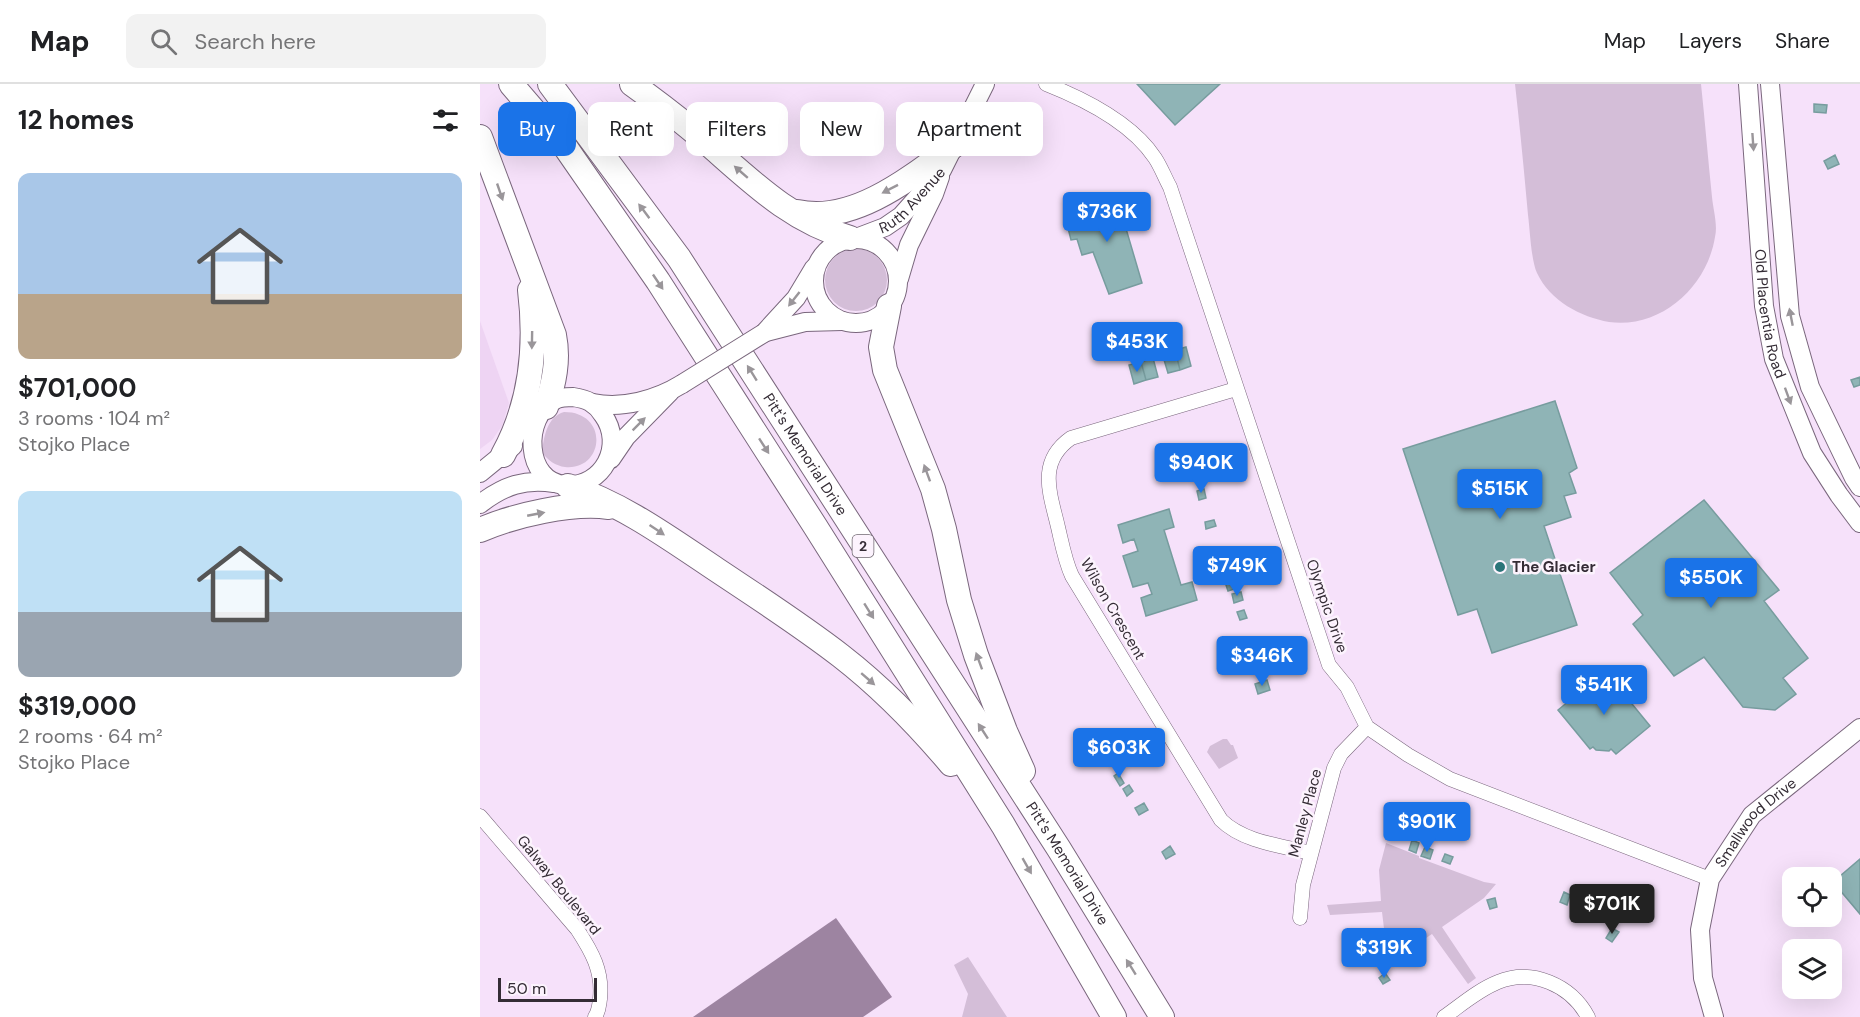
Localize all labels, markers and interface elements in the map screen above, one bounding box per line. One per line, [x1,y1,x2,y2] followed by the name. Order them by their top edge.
[126,14,546,68] search box
[30,23,90,60] text: Map
[147,25,180,58] icon: search
[195,27,316,56] text: Search here
[1604,27,1646,55] text: Map
[1679,27,1742,55] text: Layers
[1775,27,1830,55] text: Share
[498,102,576,156] chip: Buy
[588,102,674,156] chip: Rent
[686,102,788,156] chip: Filters
[800,102,884,156] chip: New
[896,102,1043,156] chip: Apartment
[18,103,134,137] text: 12 homes
[429,104,462,137] icon: filters
[1748,133,1757,152] one-way arrow
[876,163,950,238] street label: Ruth Avenue
[734,166,749,179] one-way arrow
[496,183,506,201] one-way arrow
[882,185,899,194] one-way arrow
[1065,192,1149,243] pin: $736K
[1077,198,1137,224] text: $736K
[639,203,651,218] one-way arrow
[186,212,294,320] icon: home
[1750,248,1791,381] street label: Old Placentia Road
[653,274,664,291] one-way arrow
[788,292,800,307] one-way arrow
[1786,307,1795,326] one-way arrow
[1095,322,1179,373] pin: $453K
[1106,328,1168,354] text: $453K
[528,330,537,349] one-way arrow
[747,365,758,381] one-way arrow
[18,371,137,405] text: $701,000
[1784,388,1794,406] one-way arrow
[758,389,852,519] street label: Pitt's Memorial Drive
[18,405,170,431] text: 3 rooms · 104 m²
[631,417,645,431] one-way arrow
[18,431,130,457] text: Stojko Place
[758,438,769,454] one-way arrow
[1159,443,1243,494] pin: $940K
[1169,449,1233,475] text: $940K
[922,464,932,482] one-way arrow
[1458,469,1542,520] pin: $515K
[1471,475,1529,501] text: $515K
[527,509,546,518] one-way arrow
[649,524,665,536] one-way arrow
[186,530,294,638] icon: home
[852,535,874,557] road number: 2
[1195,546,1279,597] pin: $749K
[1207,552,1267,578] text: $749K
[1076,555,1150,664] street label: Wilson Crescent
[1302,557,1352,655] street label: Olympic Drive
[1512,557,1596,577] place label: The Glacier
[1669,558,1753,609] pin: $550K
[1493,560,1507,574] marker: The Glacier
[1679,564,1743,590] text: $550K
[863,603,874,619] one-way arrow
[1220,636,1304,687] pin: $346K
[1231,642,1293,668] text: $346K
[973,651,983,669] one-way arrow
[1562,665,1646,716] pin: $541K
[1575,671,1633,697] text: $541K
[860,672,875,685] one-way arrow
[18,689,136,723] text: $319,000
[18,723,162,749] text: 2 rooms · 64 m²
[977,723,988,739] one-way arrow
[1077,728,1161,779] pin: $603K
[1087,734,1151,760] text: $603K
[18,749,130,775] text: Stojko Place
[1284,767,1326,859] street label: Manley Place
[1710,773,1801,871] street label: Smallwood Drive
[1021,798,1113,929] street label: Pitt's Memorial Drive
[1385,802,1469,853] pin: $901K
[1397,808,1457,834] text: $901K
[513,831,605,939] street label: Galway Boulevard
[1021,858,1032,874] one-way arrow
[1782,867,1842,999] map controls
[1782,867,1842,927] button: locate
[1570,884,1654,935] pin: $701K
[1583,890,1641,916] text: $701K
[1342,928,1426,979] pin: $319K
[1355,934,1413,960] text: $319K
[1782,939,1842,999] button: layers
[1126,959,1137,975] one-way arrow
[498,975,597,1002] scale bar
[507,978,546,999] text: 50 m

